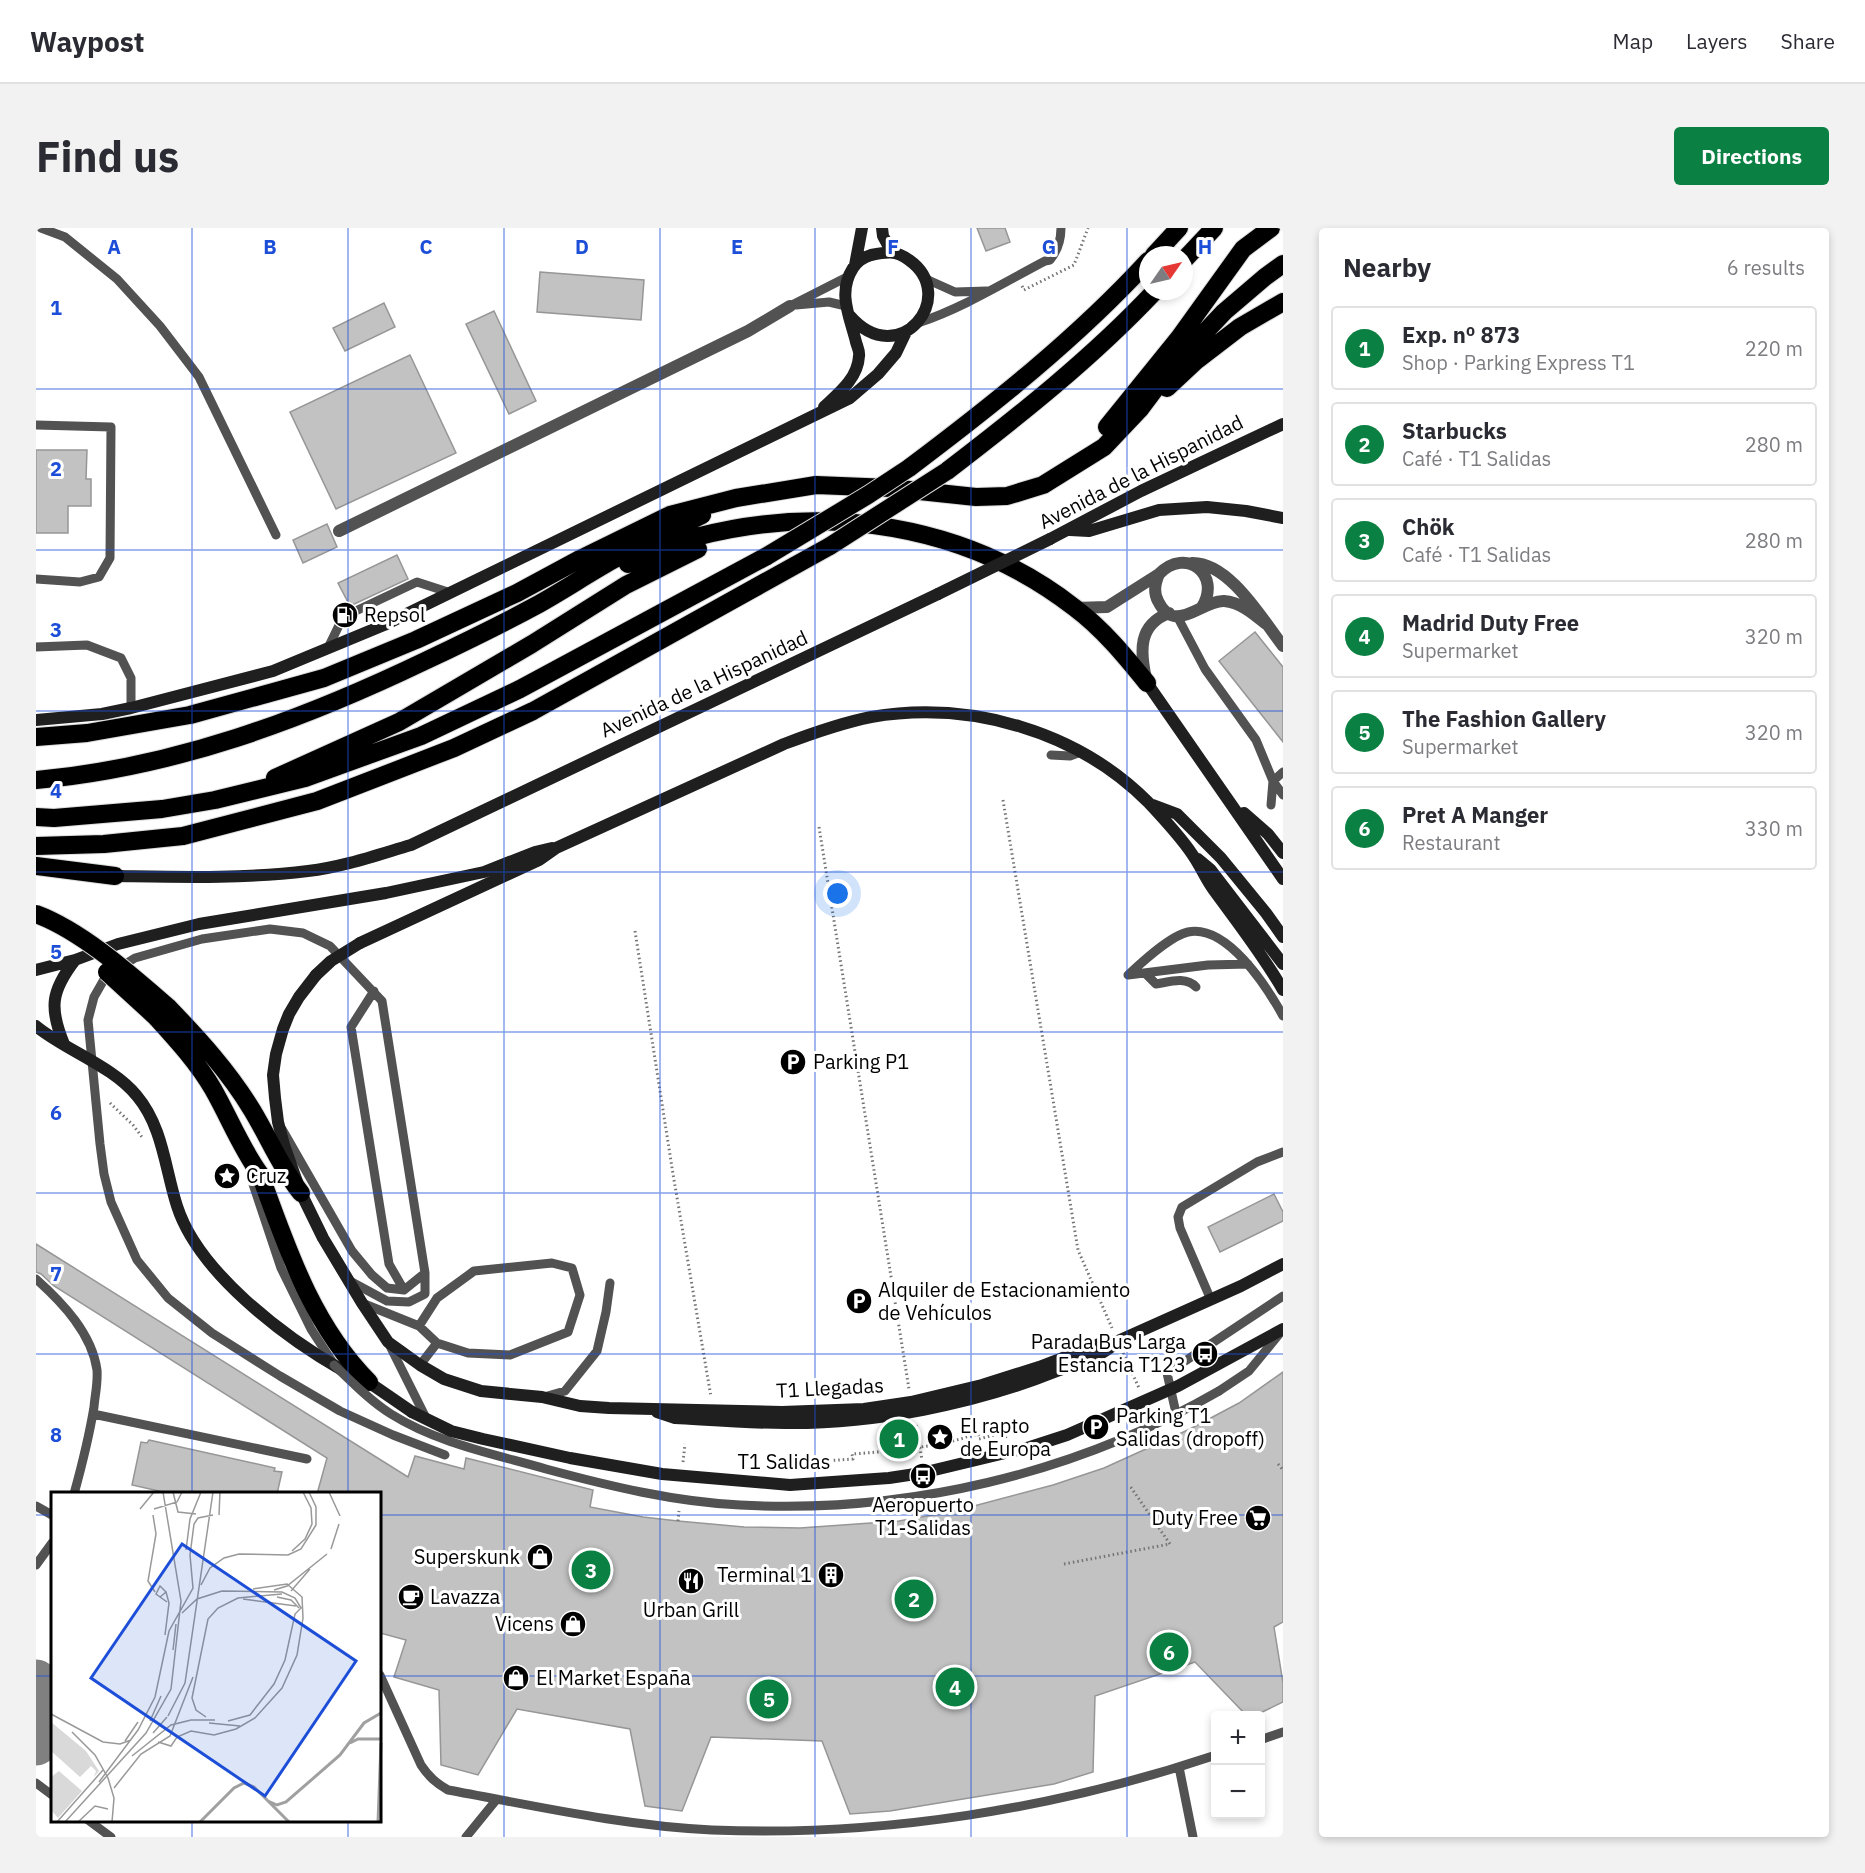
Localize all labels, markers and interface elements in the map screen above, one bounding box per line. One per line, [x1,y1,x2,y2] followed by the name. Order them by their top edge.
[30,23,144,60] text: Waypost
[1613,27,1653,55] text: Map
[1686,27,1748,55] text: Layers
[1781,27,1835,55] text: Share
[1674,127,1829,185] button: Directions
[36,129,179,184] text: Find us
[107,233,121,260] text: A
[263,233,277,260] text: B
[419,233,433,260] text: C
[575,233,589,260] text: D
[731,233,743,260] text: E
[887,233,899,260] text: F
[1042,233,1056,260] text: G
[1198,233,1212,260] text: H
[1139,246,1193,300] north arrow
[1343,250,1431,284] text: Nearby
[1727,254,1805,281] text: 6 results
[50,294,62,321] text: 1
[1402,320,1520,349] text: Exp. nº 873
[1359,335,1371,362] text: 1
[1745,335,1803,362] text: 220 m
[1402,349,1635,376] text: Shop · Parking Express T1
[1034,408,1248,535] street label: Avenida de la Hispanidad
[1402,416,1507,445] text: Starbucks
[1359,431,1371,458] text: 2
[1745,431,1803,458] text: 280 m
[1402,445,1551,472] text: Café · T1 Salidas
[50,455,62,482] text: 2
[1402,512,1455,541] text: Chök
[1359,527,1371,554] text: 3
[1745,527,1803,554] text: 280 m
[1402,541,1551,568] text: Café · T1 Salidas
[330,600,360,630] fuel station icon: Repsol
[364,601,425,628] place label: Repsol
[1402,608,1579,637] text: Madrid Duty Free
[50,616,62,643] text: 3
[1359,623,1371,650] text: 4
[1745,623,1803,650] text: 320 m
[596,624,812,744] street label: Avenida de la Hispanidad
[1402,637,1519,664] text: Supermarket
[1402,704,1606,733] text: The Fashion Gallery
[1359,719,1371,746] text: 5
[1745,719,1803,746] text: 320 m
[1402,733,1519,760] text: Supermarket
[50,777,62,804] text: 4
[1402,800,1548,829] text: Pret A Manger
[1359,815,1371,842] text: 6
[1745,815,1803,842] text: 330 m
[1402,829,1500,856] text: Restaurant
[823,879,852,908] your location
[50,938,62,965] text: 5
[778,1047,808,1077] parking icon: Parking P1
[813,1048,909,1075] place label: Parking P1
[50,1099,62,1126] text: 6
[212,1161,242,1191] place icon: Cruz
[246,1162,286,1189] place label: Cruz
[50,1260,62,1287] text: 7
[878,1276,1130,1326] place label: Alquiler de Estacionamiento de Vehículos
[844,1286,874,1316] parking icon: Alquiler de Estacionamiento de Vehículos
[1031,1328,1186,1378] place label: Parada Bus Larga Estancia T123
[1190,1339,1220,1369] bus stop icon: Parada Bus Larga Estancia T123
[775,1371,885,1404] street label: T1 Llegadas
[1116,1402,1265,1452] place label: Parking T1 Salidas (dropoff)
[960,1412,1051,1462] place label: El rapto de Europa
[1081,1412,1111,1442] parking icon: Parking T1 Salidas (dropoff)
[880,1416,918,1462] pin: 1
[50,1421,62,1448] text: 8
[925,1422,955,1452] place icon: El rapto de Europa
[738,1448,830,1475] street label: T1 Salidas
[908,1461,938,1491] bus stop icon: Aeropuerto T1-Salidas
[872,1491,974,1541] place label: Aeropuerto T1-Salidas
[51,1492,381,1822] inset map
[1243,1503,1273,1533] supermarket icon: Duty Free
[1152,1504,1238,1531] place label: Duty Free
[525,1542,555,1572] shop icon: Superskunk
[414,1543,520,1570] place label: Superskunk
[572,1548,610,1592] pin: 3
[816,1560,846,1590] building icon: Terminal 1
[717,1561,812,1588] place label: Terminal 1
[676,1566,706,1596] restaurant icon: Urban Grill
[894,1576,934,1622] pin: 2
[396,1582,426,1612] cafe icon: Lavazza
[430,1583,500,1610] place label: Lavazza
[643,1596,739,1623] place label: Urban Grill
[558,1609,588,1639] shop icon: Vicens
[495,1610,554,1637] place label: Vicens
[1150,1630,1188,1674] pin: 6
[501,1663,531,1693] shop icon: El Market España
[536,1664,691,1691] place label: El Market España
[936,1664,974,1710] pin: 4
[750,1676,788,1722] pin: 5
[1211,1711,1265,1819] map controls
[1211,1711,1265,1765] button: +
[1211,1765,1265,1819] button: −

